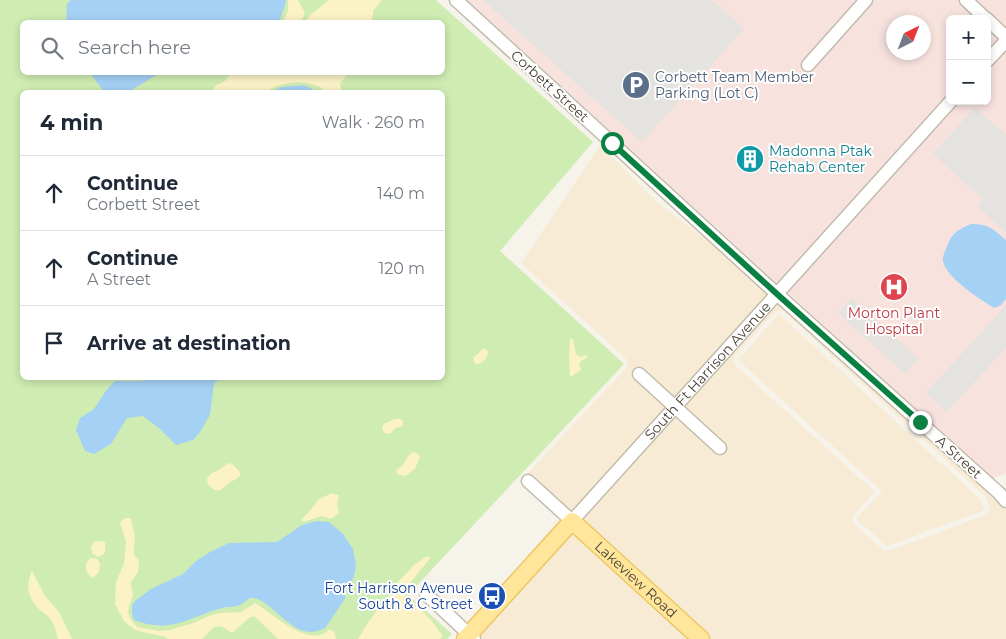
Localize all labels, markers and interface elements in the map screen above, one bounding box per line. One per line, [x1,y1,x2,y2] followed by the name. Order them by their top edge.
[886,15,931,60] north arrow
[946,15,991,105] map controls
[946,15,991,60] button: +
[20,20,445,75] search box
[38,34,66,62] icon: search
[78,36,191,59] text: Search here
[507,46,593,126] street label: Corbett Street
[946,60,991,105] button: −
[655,68,815,102] place label: Corbett Team Member Parking (Lot C)
[621,70,651,100] parking icon: Corbett Team Member Parking (Lot C)
[40,110,103,135] text: 4 min
[322,113,425,132] text: Walk · 260 m
[601,132,624,155] route start
[769,142,873,176] place label: Madonna Ptak Rehab Center
[735,144,765,174] building icon: Madonna Ptak Rehab Center
[87,172,178,195] text: Continue
[40,179,68,207] icon: ahead
[377,184,425,203] text: 140 m
[87,195,200,214] text: Corbett Street
[87,247,178,270] text: Continue
[40,254,68,282] icon: ahead
[378,259,425,278] text: 120 m
[87,270,151,289] text: A Street
[879,272,909,302] hospital icon: Morton Plant Hospital
[641,298,775,443] street label: South Ft Harrison Avenue
[848,304,941,338] place label: Morton Plant Hospital
[40,329,68,357] icon: arrive
[87,332,291,355] text: Arrive at destination
[909,411,932,434] route end
[932,432,986,483] street label: A Street
[591,537,681,622] street label: Lakeview Road
[324,579,473,613] place label: Fort Harrison Avenue South & C Street
[477,581,507,611] bus stop icon: Fort Harrison Avenue South & C Street

